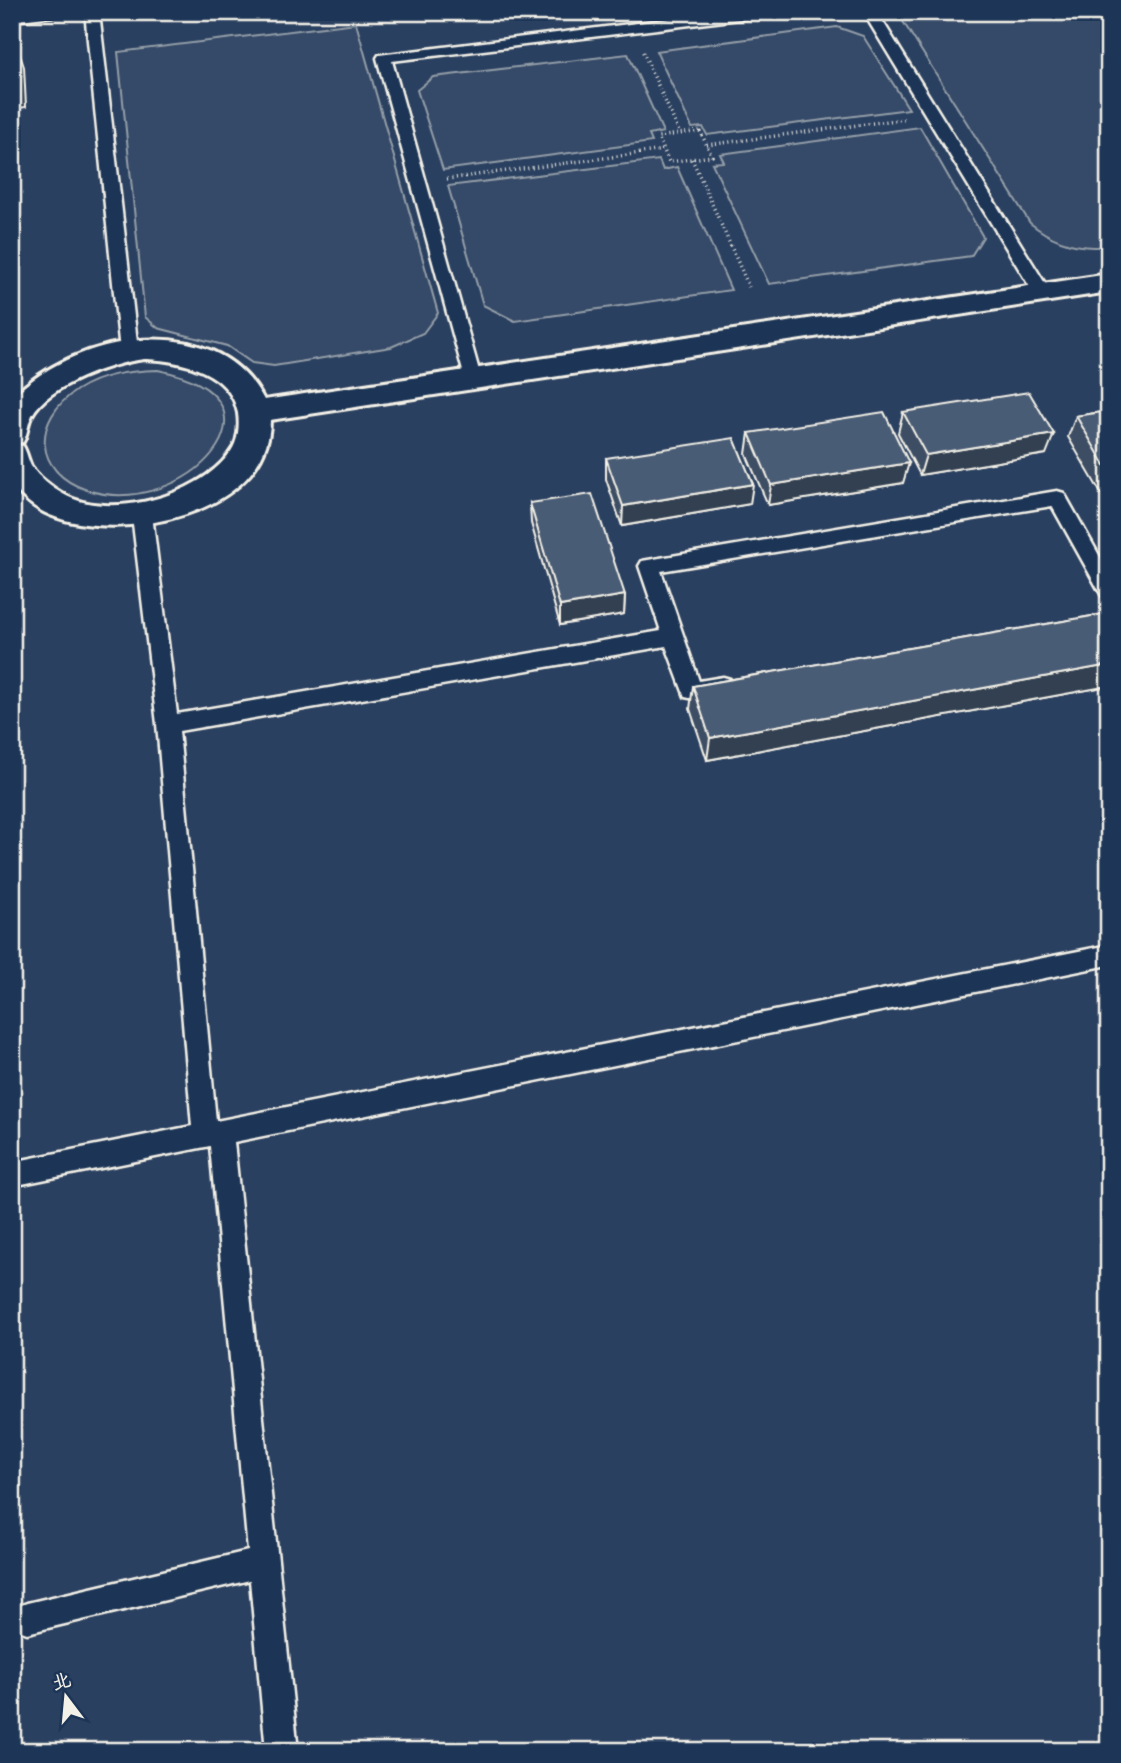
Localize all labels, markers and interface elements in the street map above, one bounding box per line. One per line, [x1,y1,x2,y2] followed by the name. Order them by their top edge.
[32,1662,102,1732] north arrow
[48,1663,75,1700] text: 北

